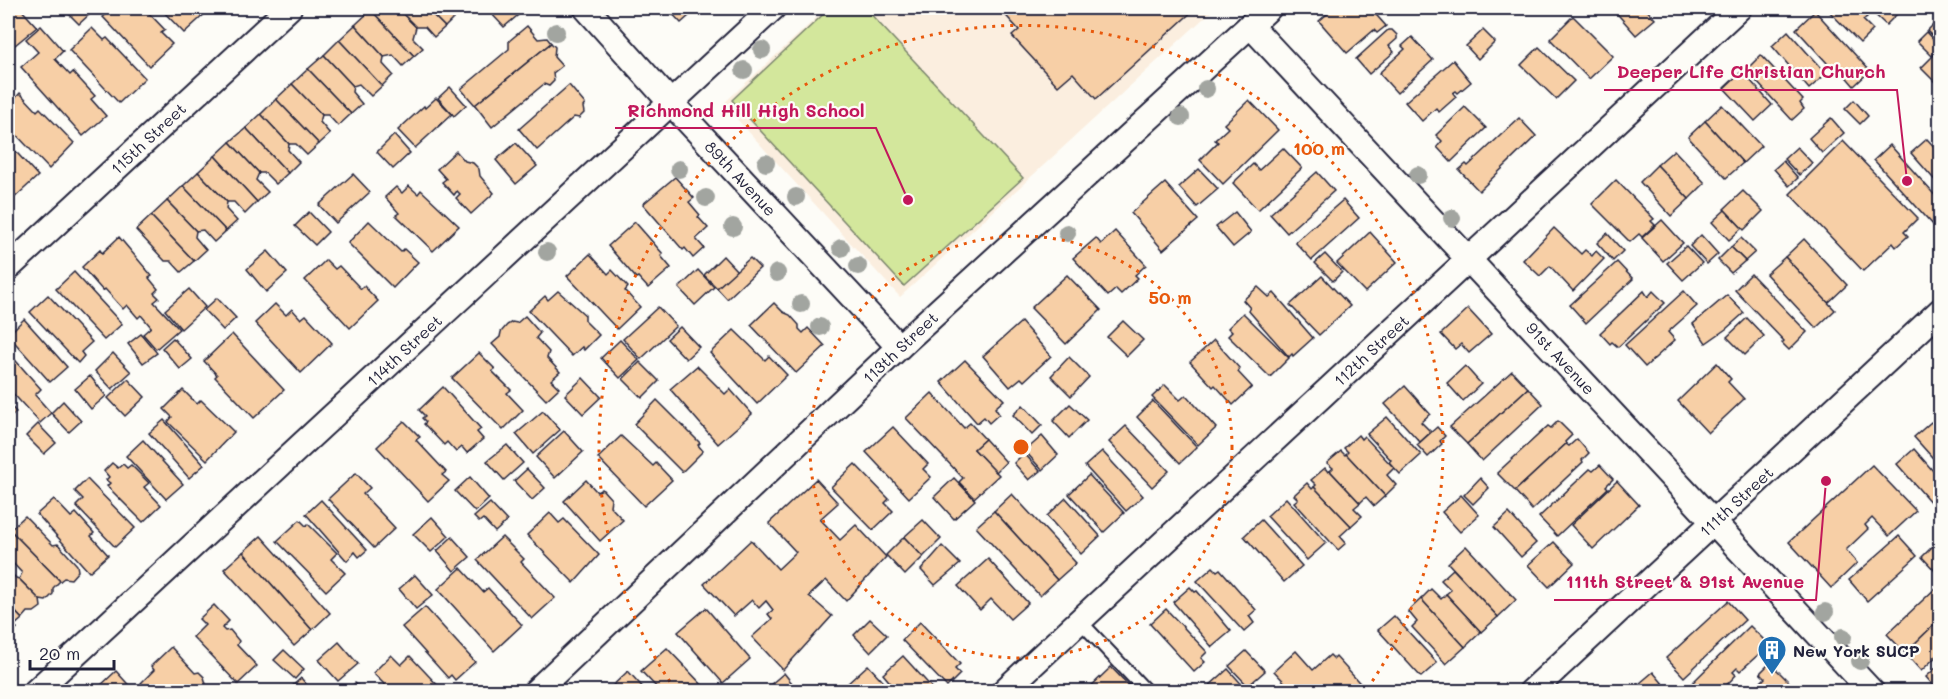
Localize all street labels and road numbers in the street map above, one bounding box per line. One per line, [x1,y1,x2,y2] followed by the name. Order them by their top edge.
[106,98,190,178] street label: 115th Street
[701,136,781,220] street label: 89th Avenue
[858,307,942,387] street label: 113th Street
[362,310,446,390] street label: 114th Street
[1329,310,1413,390] street label: 112th Street
[1522,317,1600,399] street label: 91st Avenue
[1695,461,1777,541] street label: 111th Street

